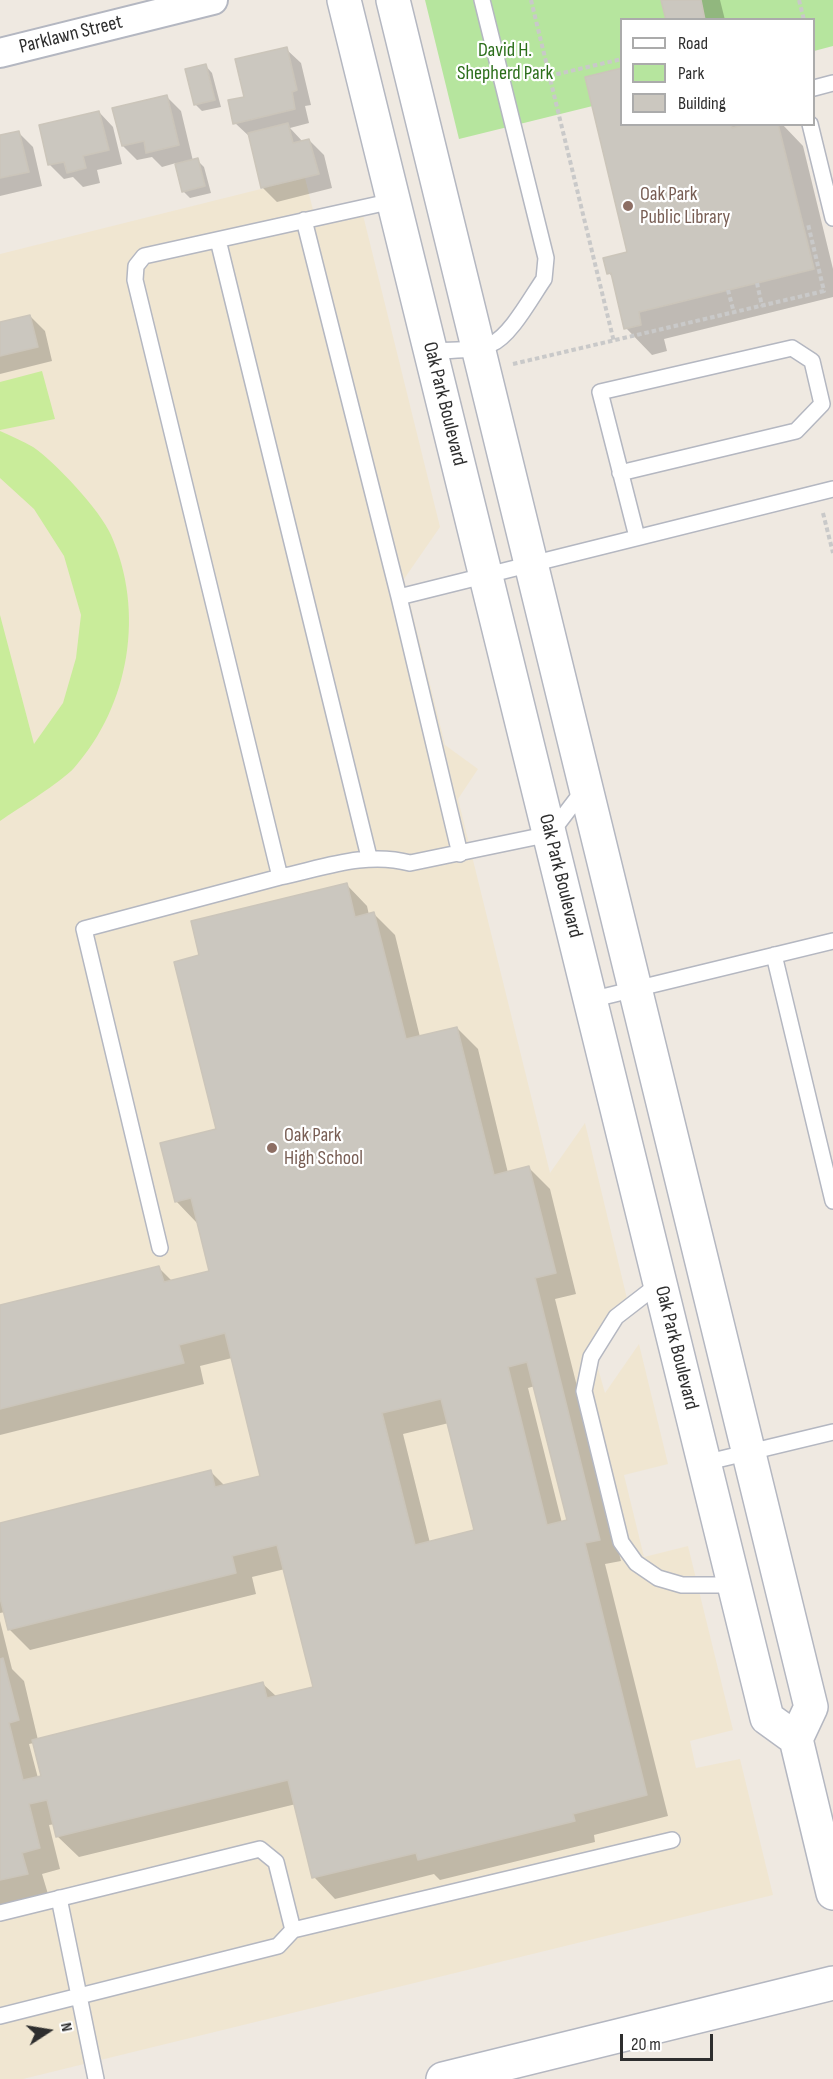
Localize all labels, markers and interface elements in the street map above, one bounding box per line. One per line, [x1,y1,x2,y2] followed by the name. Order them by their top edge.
[17,11,125,59] street label: Parklawn Street
[620,18,815,126] legend
[678,33,708,54] text: Road
[457,39,553,86] park label: David H. Shepherd Park
[678,63,704,84] text: Park
[678,93,726,114] text: Building
[640,183,730,230] place label: Oak Park Public Library
[621,199,635,213] marker: Oak Park Public Library
[417,340,471,468] street label: Oak Park Boulevard
[533,812,587,940] street label: Oak Park Boulevard
[284,1124,363,1171] place label: Oak Park High School
[265,1141,279,1155] marker: Oak Park High School
[649,1284,703,1412] street label: Oak Park Boulevard
[18,2001,78,2061] north arrow
[56,2021,76,2033] text: N
[623,2022,716,2060] scale bar
[631,2034,661,2055] text: 20 m

